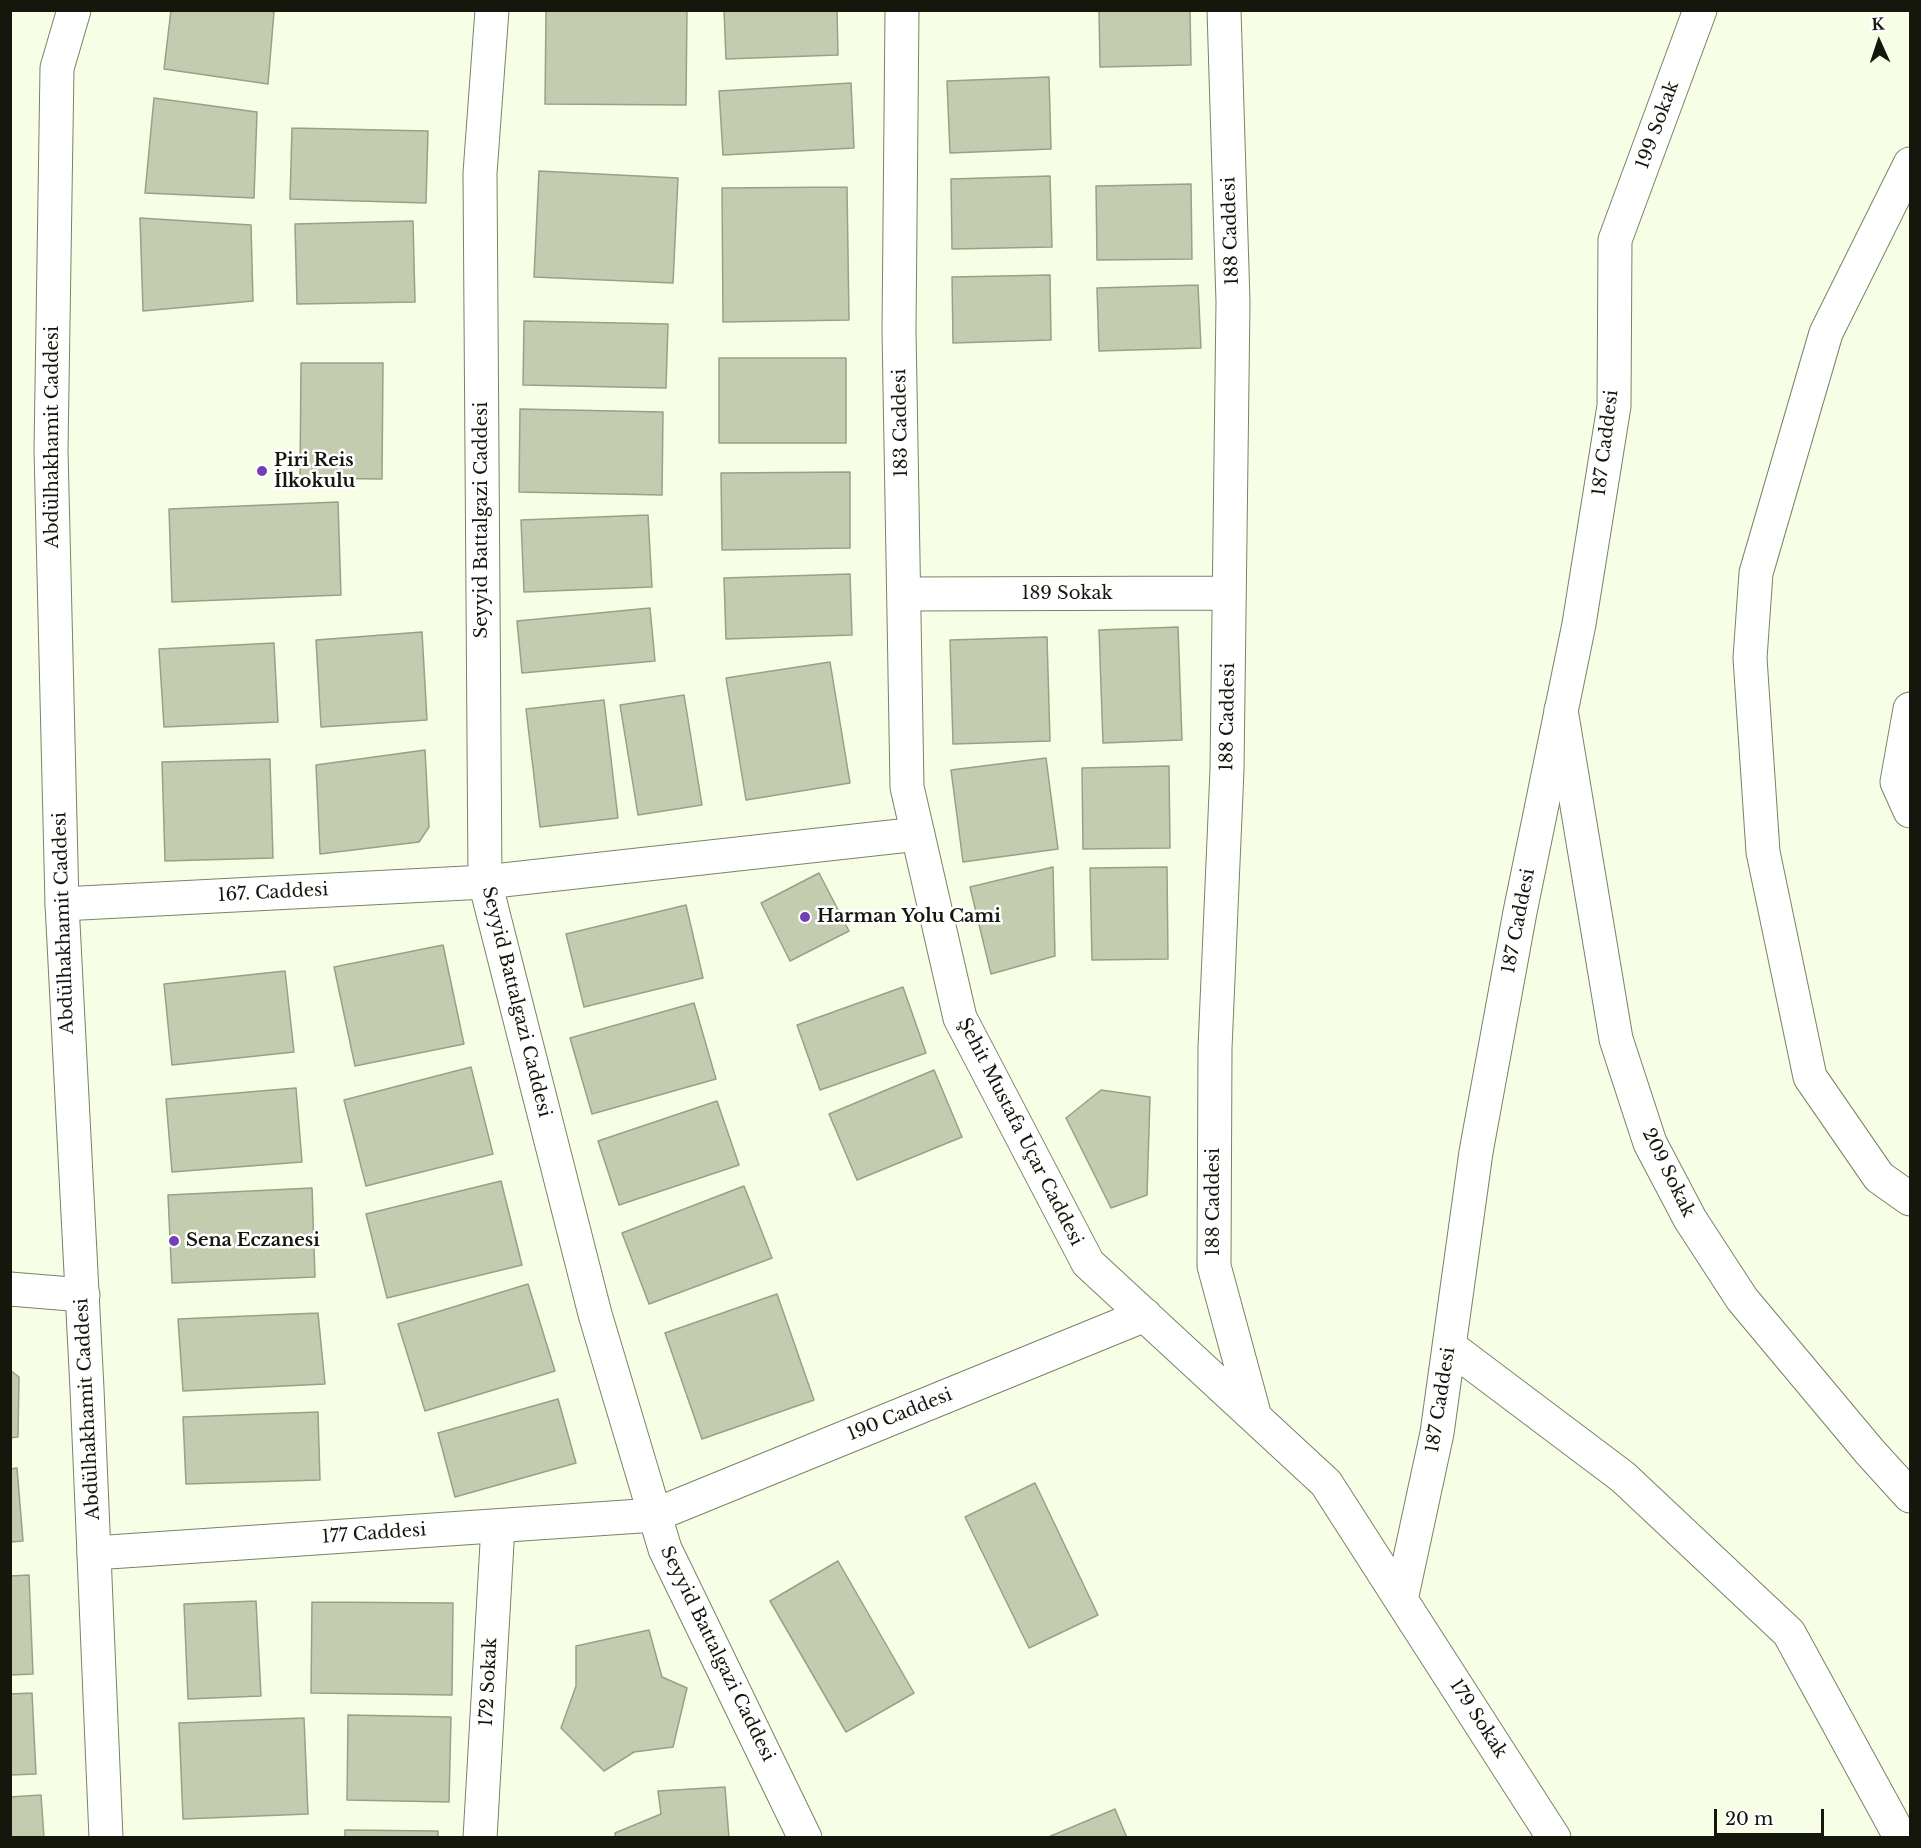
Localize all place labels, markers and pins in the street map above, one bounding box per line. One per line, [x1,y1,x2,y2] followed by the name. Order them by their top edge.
[274,450,355,492] place label: Piri Reis İlkokulu
[255,464,269,478] marker: Piri Reis İlkokulu
[817,906,1001,928] place label: Harman Yolu Cami
[798,910,812,924] marker: Harman Yolu Cami
[186,1230,320,1252] place label: Sena Eczanesi
[167,1234,181,1248] marker: Sena Eczanesi

